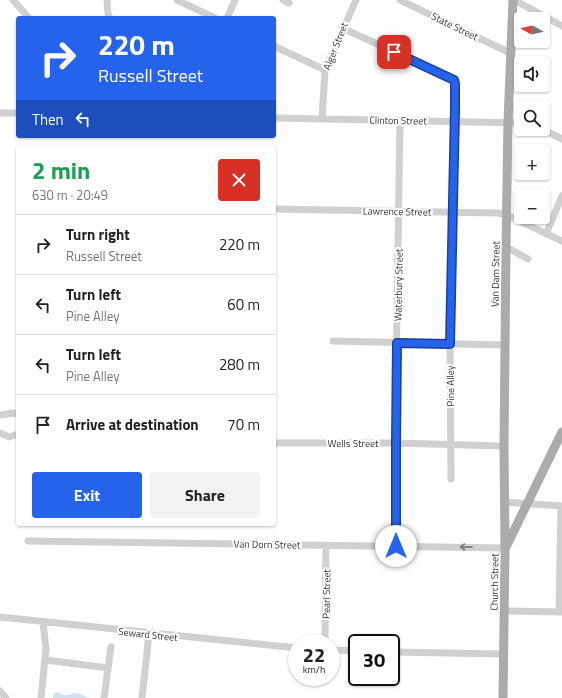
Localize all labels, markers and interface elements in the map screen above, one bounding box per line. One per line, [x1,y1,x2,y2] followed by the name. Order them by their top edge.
[429,9,481,44] street label: State Street
[514,12,550,48] north arrow
[514,12,550,224] map controls
[319,20,352,72] street label: Alger Street
[98,23,175,66] text: 220 m
[32,32,84,84] icon: right
[377,35,411,69] pin
[383,41,405,63] icon: arrive
[514,56,550,92] button: sound
[98,62,203,89] text: Russell Street
[514,100,550,136] button: search
[32,108,64,131] text: Then
[72,108,94,130] icon: left
[369,112,427,129] street label: Clinton Street
[514,144,550,180] button: +
[32,152,90,188] text: 2 min
[218,159,260,201] button: close
[32,185,108,205] text: 630 m · 20:49
[514,188,550,224] button: −
[363,203,432,220] street label: Lawrence Street
[66,223,130,246] text: Turn right
[219,233,260,256] text: 220 m
[32,234,54,256] icon: right
[487,240,504,307] street label: Van Dam Street
[66,246,142,266] text: Russell Street
[390,248,407,321] street label: Waterbury Street
[66,283,121,306] text: Turn left
[227,293,260,316] text: 60 m
[32,294,54,316] icon: left
[66,306,119,326] text: Pine Alley
[66,343,121,366] text: Turn left
[219,353,260,376] text: 280 m
[32,354,54,376] icon: left
[443,365,458,407] street label: Pine Alley
[66,366,119,386] text: Pine Alley
[66,413,199,436] text: Arrive at destination
[227,413,260,436] text: 70 m
[32,414,54,436] icon: arrive
[328,436,379,451] street label: Wells Street
[32,472,142,518] button: Exit
[150,472,260,518] button: Share
[375,525,417,567] position arrow
[234,536,301,553] street label: Van Dorn Street
[460,543,473,551] one-way arrow
[487,553,503,611] street label: Church Street
[319,569,334,619] street label: Pearl Street
[118,624,179,645] street label: Seward Street
[348,634,400,686] speed limit sign: 30
[303,639,325,670] text: 22
[303,662,325,677] text: km/h

